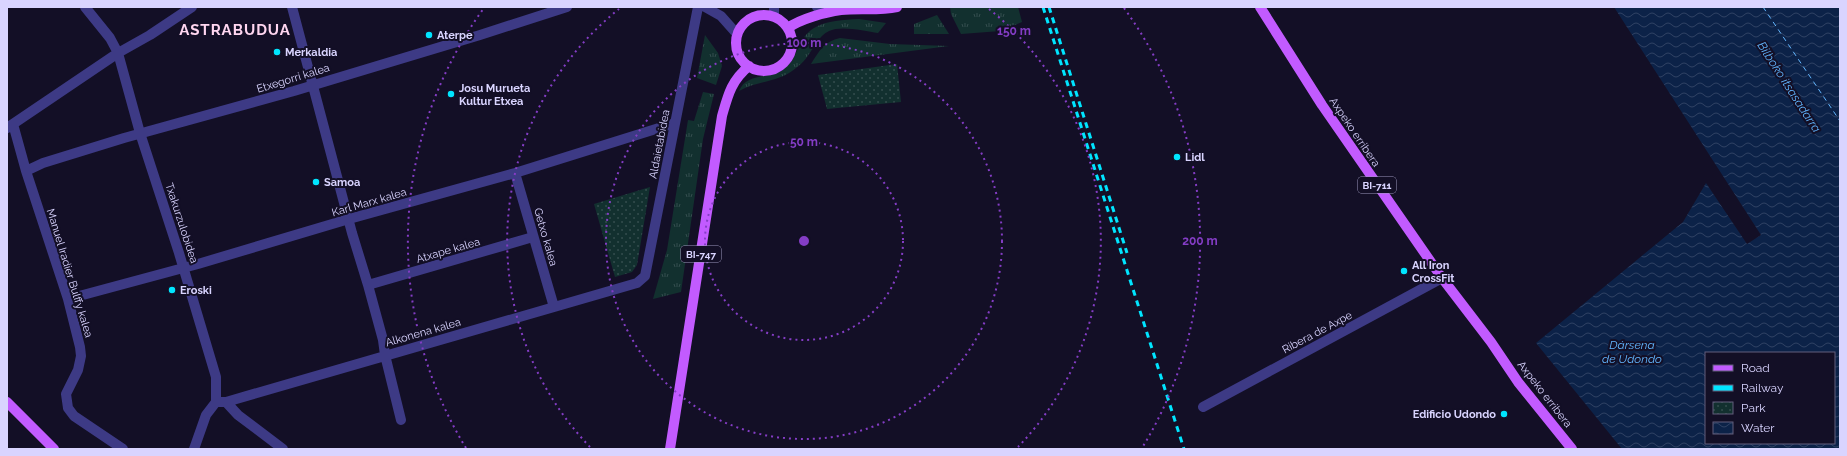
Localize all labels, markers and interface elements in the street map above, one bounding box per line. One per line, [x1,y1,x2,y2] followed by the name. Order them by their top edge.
[179,21,291,39] district label: ASTRABUDUA
[997,24,1031,38] text: 150 m
[437,29,473,42] place label: Aterpe
[424,30,434,40] marker: Aterpe
[787,36,821,50] text: 100 m
[1754,39,1824,135] water label: Bilboko itsasadarra
[285,46,337,59] place label: Merkaldia
[272,47,282,57] marker: Merkaldia
[255,61,331,96] street label: Etxegorri kalea
[459,82,530,108] place label: Josu Murueta Kultur Etxea
[446,89,456,99] marker: Josu Murueta Kultur Etxea
[1327,95,1383,169] street label: Axpeko erribera
[646,108,673,180] street label: Aldaietabidea
[790,135,818,149] text: 50 m
[1185,151,1205,164] place label: Lidl
[1172,152,1182,162] marker: Lidl
[324,176,360,189] place label: Samoa
[311,177,321,187] marker: Samoa
[1358,177,1396,193] road number: BI-711
[162,181,201,265] street label: Txakurzulobidea
[330,186,408,219] street label: Karl Marx kalea
[44,207,95,339] street label: Manuel Iradier Bulffy kalea
[531,207,560,268] street label: Getxo kalea
[797,234,811,248] centre of rings
[1182,234,1218,248] text: 200 m
[415,235,482,266] street label: Atxape kalea
[681,246,721,262] road number: BI-747
[1412,259,1455,285] place label: All Iron CrossFit
[1399,266,1409,276] marker: All Iron CrossFit
[180,284,212,297] place label: Eroski
[167,285,177,295] marker: Eroski
[1280,308,1355,356] street label: Ribera de Axpe
[384,316,462,349] street label: Alkonena kalea
[1602,338,1662,366] water label: Dársena de Udondo
[1705,352,1835,444] legend
[1515,358,1575,430] street label: Axpeko erribera
[1741,361,1770,375] text: Road
[1741,381,1784,395] text: Railway
[1741,401,1766,415] text: Park
[1413,408,1496,421] place label: Edificio Udondo
[1499,409,1509,419] marker: Edificio Udondo
[1741,421,1775,435] text: Water

